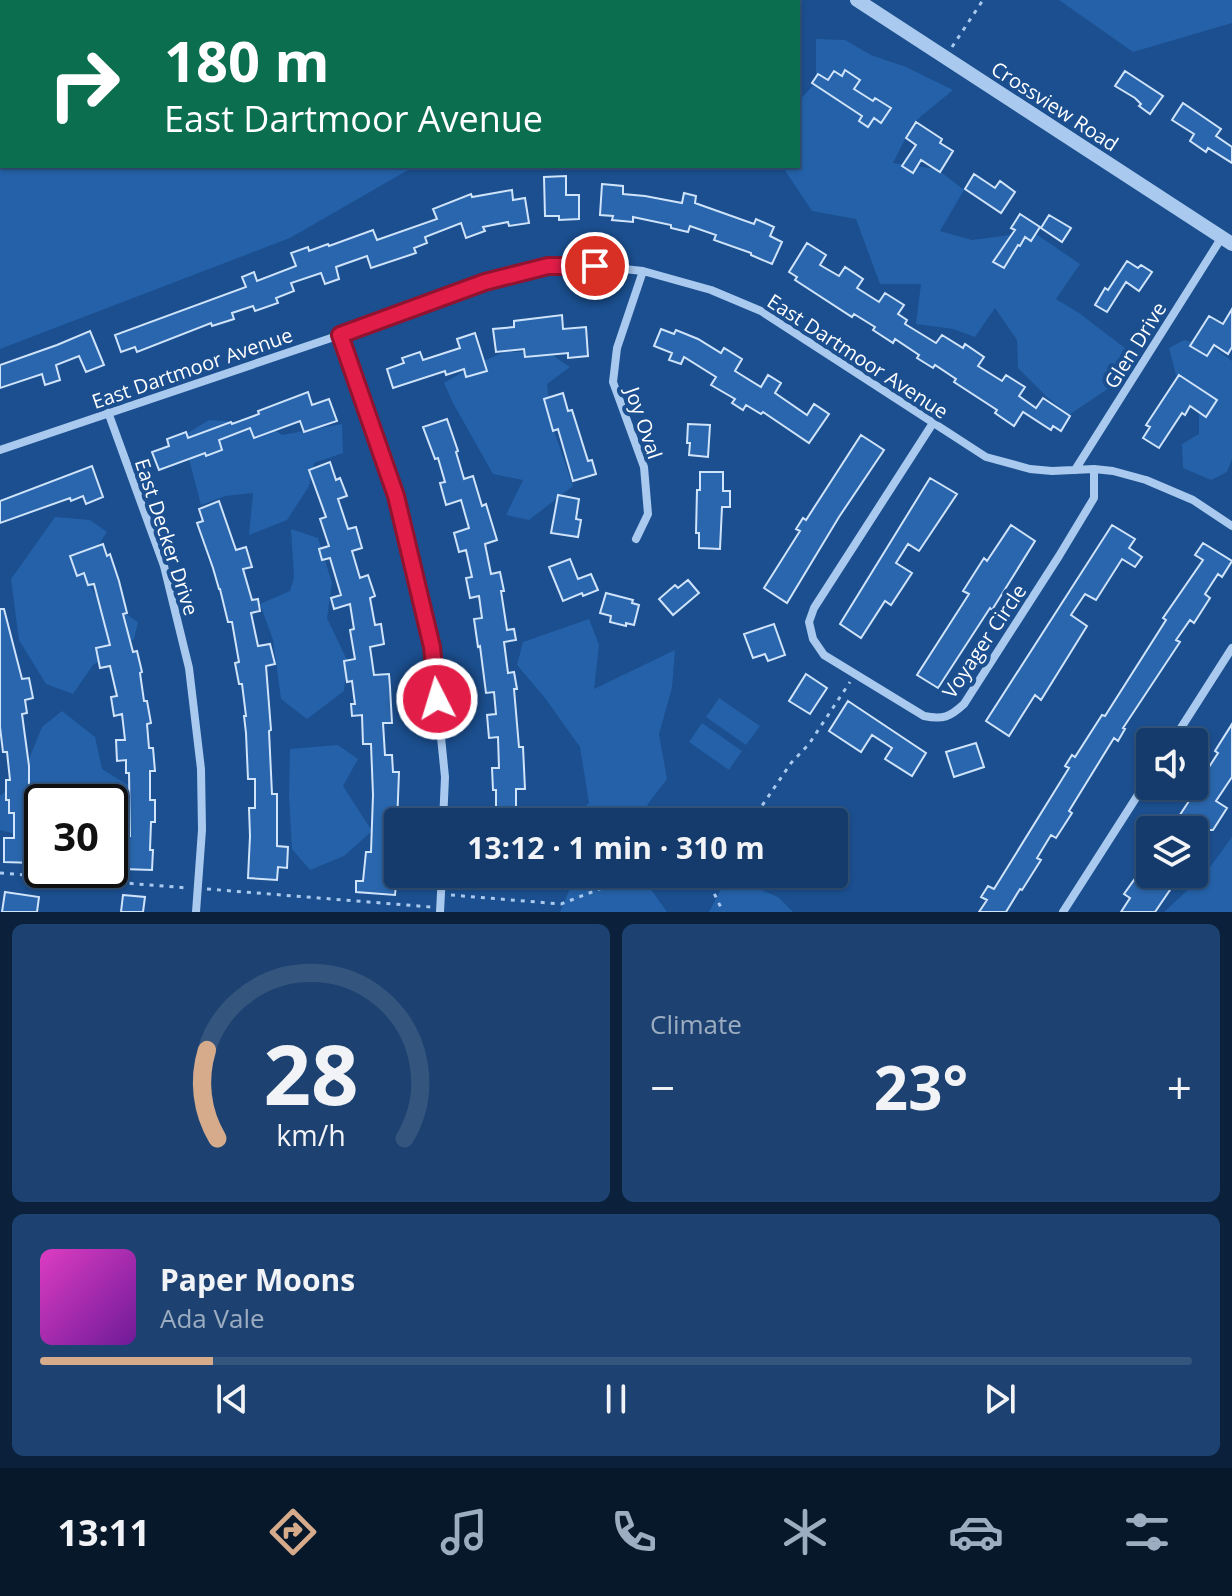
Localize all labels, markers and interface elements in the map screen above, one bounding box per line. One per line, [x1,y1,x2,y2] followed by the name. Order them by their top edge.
[164,22,330,98] text: 180 m
[32,32,136,136] icon: right
[986,55,1124,157] street label: Crossview Road
[164,94,543,143] text: East Dartmoor Avenue
[561,232,629,300] pin
[573,244,617,288] icon: arrive
[762,287,954,425] street label: East Dartmoor Avenue
[1098,297,1172,393] street label: Glen Drive
[88,321,296,415] street label: East Dartmoor Avenue
[618,382,669,463] street label: Joy Oval
[129,455,205,619] street label: East Decker Drive
[936,579,1032,703] street label: Voyager Circle
[395,657,479,741] position arrow
[1136,728,1208,888] map controls
[1136,728,1208,800] button: sound
[24,784,128,888] speed limit sign: 30
[1136,816,1208,888] button: layers
[467,827,765,868] text: 13:12 · 1 min · 310 m
[650,1006,742,1042] text: Climate
[263,1016,359,1129] text: 28
[874,1046,968,1128] text: 23°
[650,1057,675,1117] text: −
[1167,1057,1192,1117] text: +
[276,1115,346,1154] text: km/h
[160,1259,355,1300] text: Paper Moons
[160,1300,265,1336] text: Ada Vale
[210,1377,254,1421] icon: previous
[594,1377,638,1421] icon: pause
[978,1377,1022,1421] icon: next
[265,1504,321,1560] icon: directions
[436,1504,492,1560] icon: music
[606,1504,662,1560] icon: phone
[777,1504,833,1560] icon: climate
[948,1504,1004,1560] icon: car
[1119,1504,1175,1560] icon: filters
[57,1508,150,1557] text: 13:11

